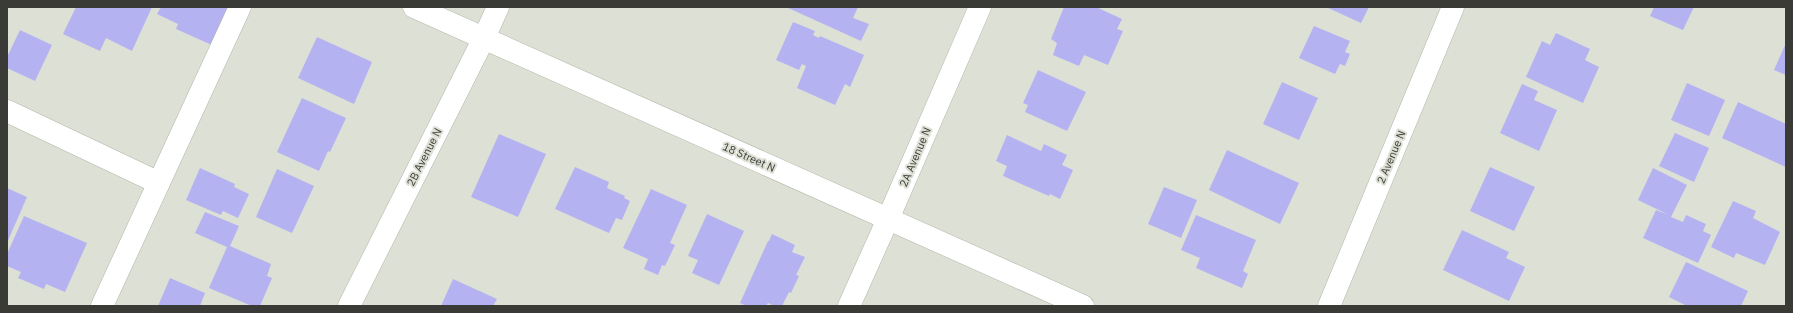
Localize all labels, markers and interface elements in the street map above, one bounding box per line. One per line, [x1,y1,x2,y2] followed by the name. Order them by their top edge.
[896,125,934,189] street label: 2A Avenue N
[403,126,445,188] street label: 2B Avenue N
[1374,128,1408,186] street label: 2 Avenue N
[720,139,778,175] street label: 18 Street N

